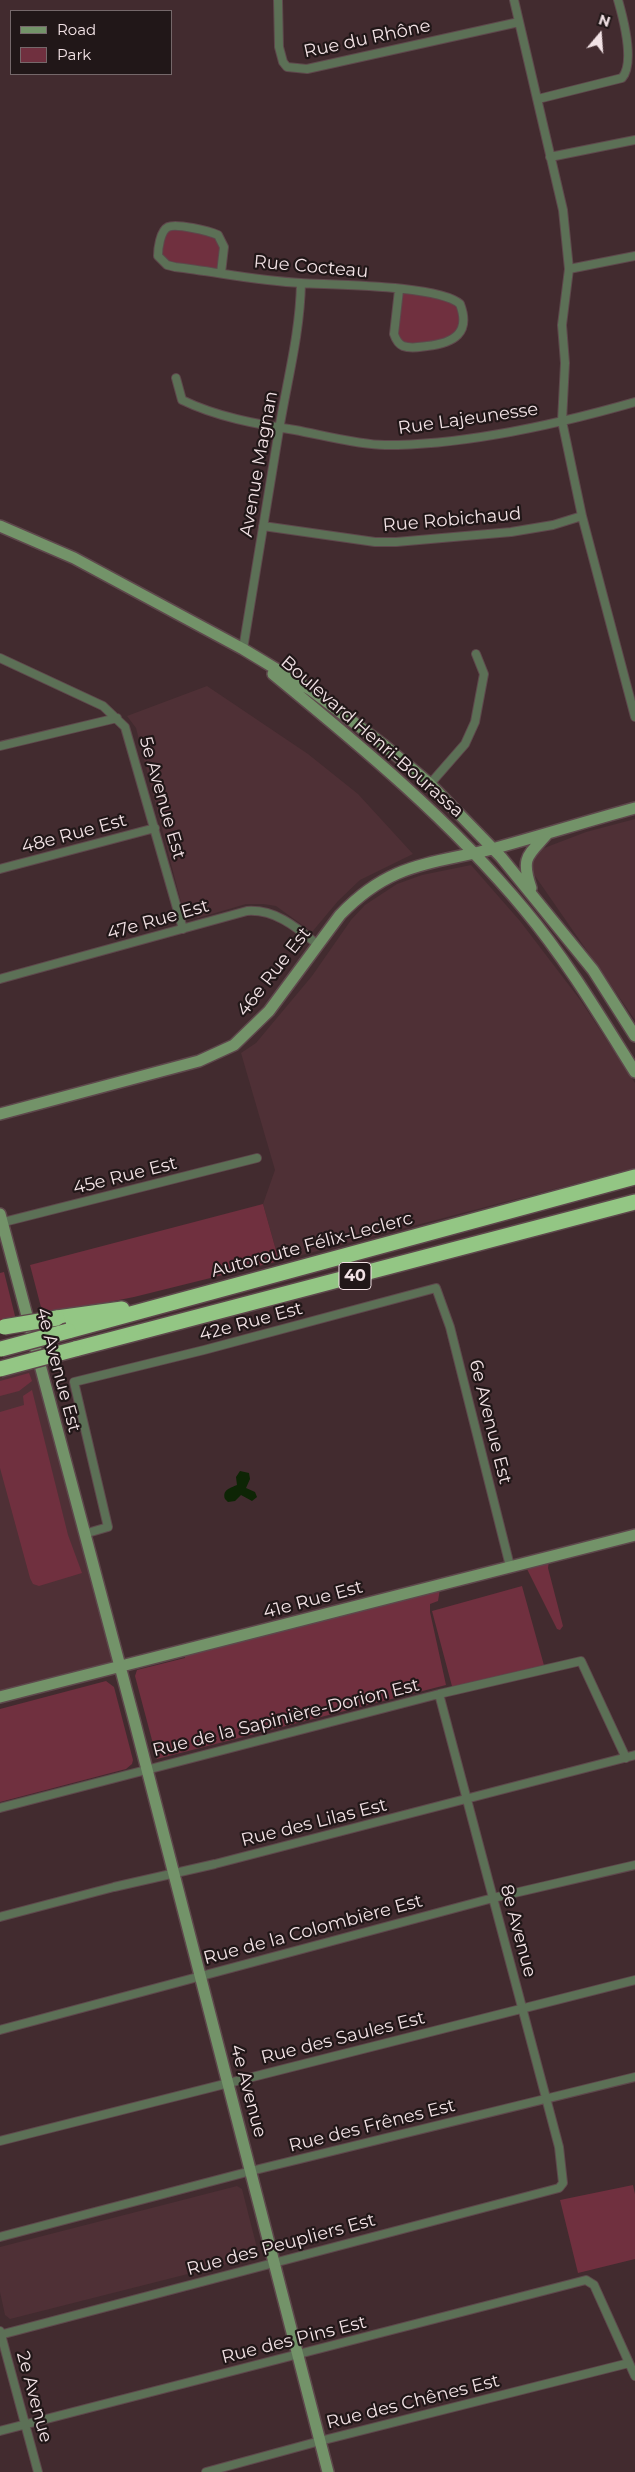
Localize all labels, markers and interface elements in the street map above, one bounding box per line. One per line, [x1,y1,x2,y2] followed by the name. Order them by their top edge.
[10,10,172,75] legend
[575,10,625,60] north arrow
[596,10,613,31] text: N
[302,15,432,63] street label: Rue du Rhône
[57,20,96,39] text: Road
[57,45,91,64] text: Park
[253,251,369,283] street label: Rue Cocteau
[236,389,282,539] street label: Avenue Magnan
[397,398,539,440] street label: Rue Lajeunesse
[382,503,522,537] street label: Rue Robichaud
[276,652,468,822] street label: Boulevard Henri-Bourassa
[134,734,190,862] street label: 5e Avenue Est
[19,810,129,858] street label: 48e Rue Est
[105,895,211,945] street label: 47e Rue Est
[232,923,316,1021] street label: 46e Rue Est
[71,1153,179,1199] street label: 45e Rue Est
[209,1208,415,1282] street label: Autoroute Félix-Leclerc
[339,1262,371,1290] road number: 40
[197,1298,305,1346] street label: 42e Rue Est
[31,1305,85,1435] street label: 4e Avenue Est
[464,1358,516,1486] street label: 6e Avenue Est
[261,1576,365,1624] street label: 41e Rue Est
[150,1674,422,1762] street label: Rue de la Sapinière-Dorion Est
[239,1794,389,1852] street label: Rue des Lilas Est
[495,1882,541,1980] street label: 8e Avenue
[201,1890,425,1970] street label: Rue de la Colombière Est
[259,2007,427,2069] street label: Rue des Saules Est
[225,2042,271,2140] street label: 4e Avenue
[286,2095,458,2157] street label: Rue des Frênes Est
[184,2209,378,2281] street label: Rue des Peupliers Est
[219,2312,369,2368] street label: Rue des Pins Est
[11,2349,57,2445] street label: 2e Avenue
[324,2370,502,2434] street label: Rue des Chênes Est

